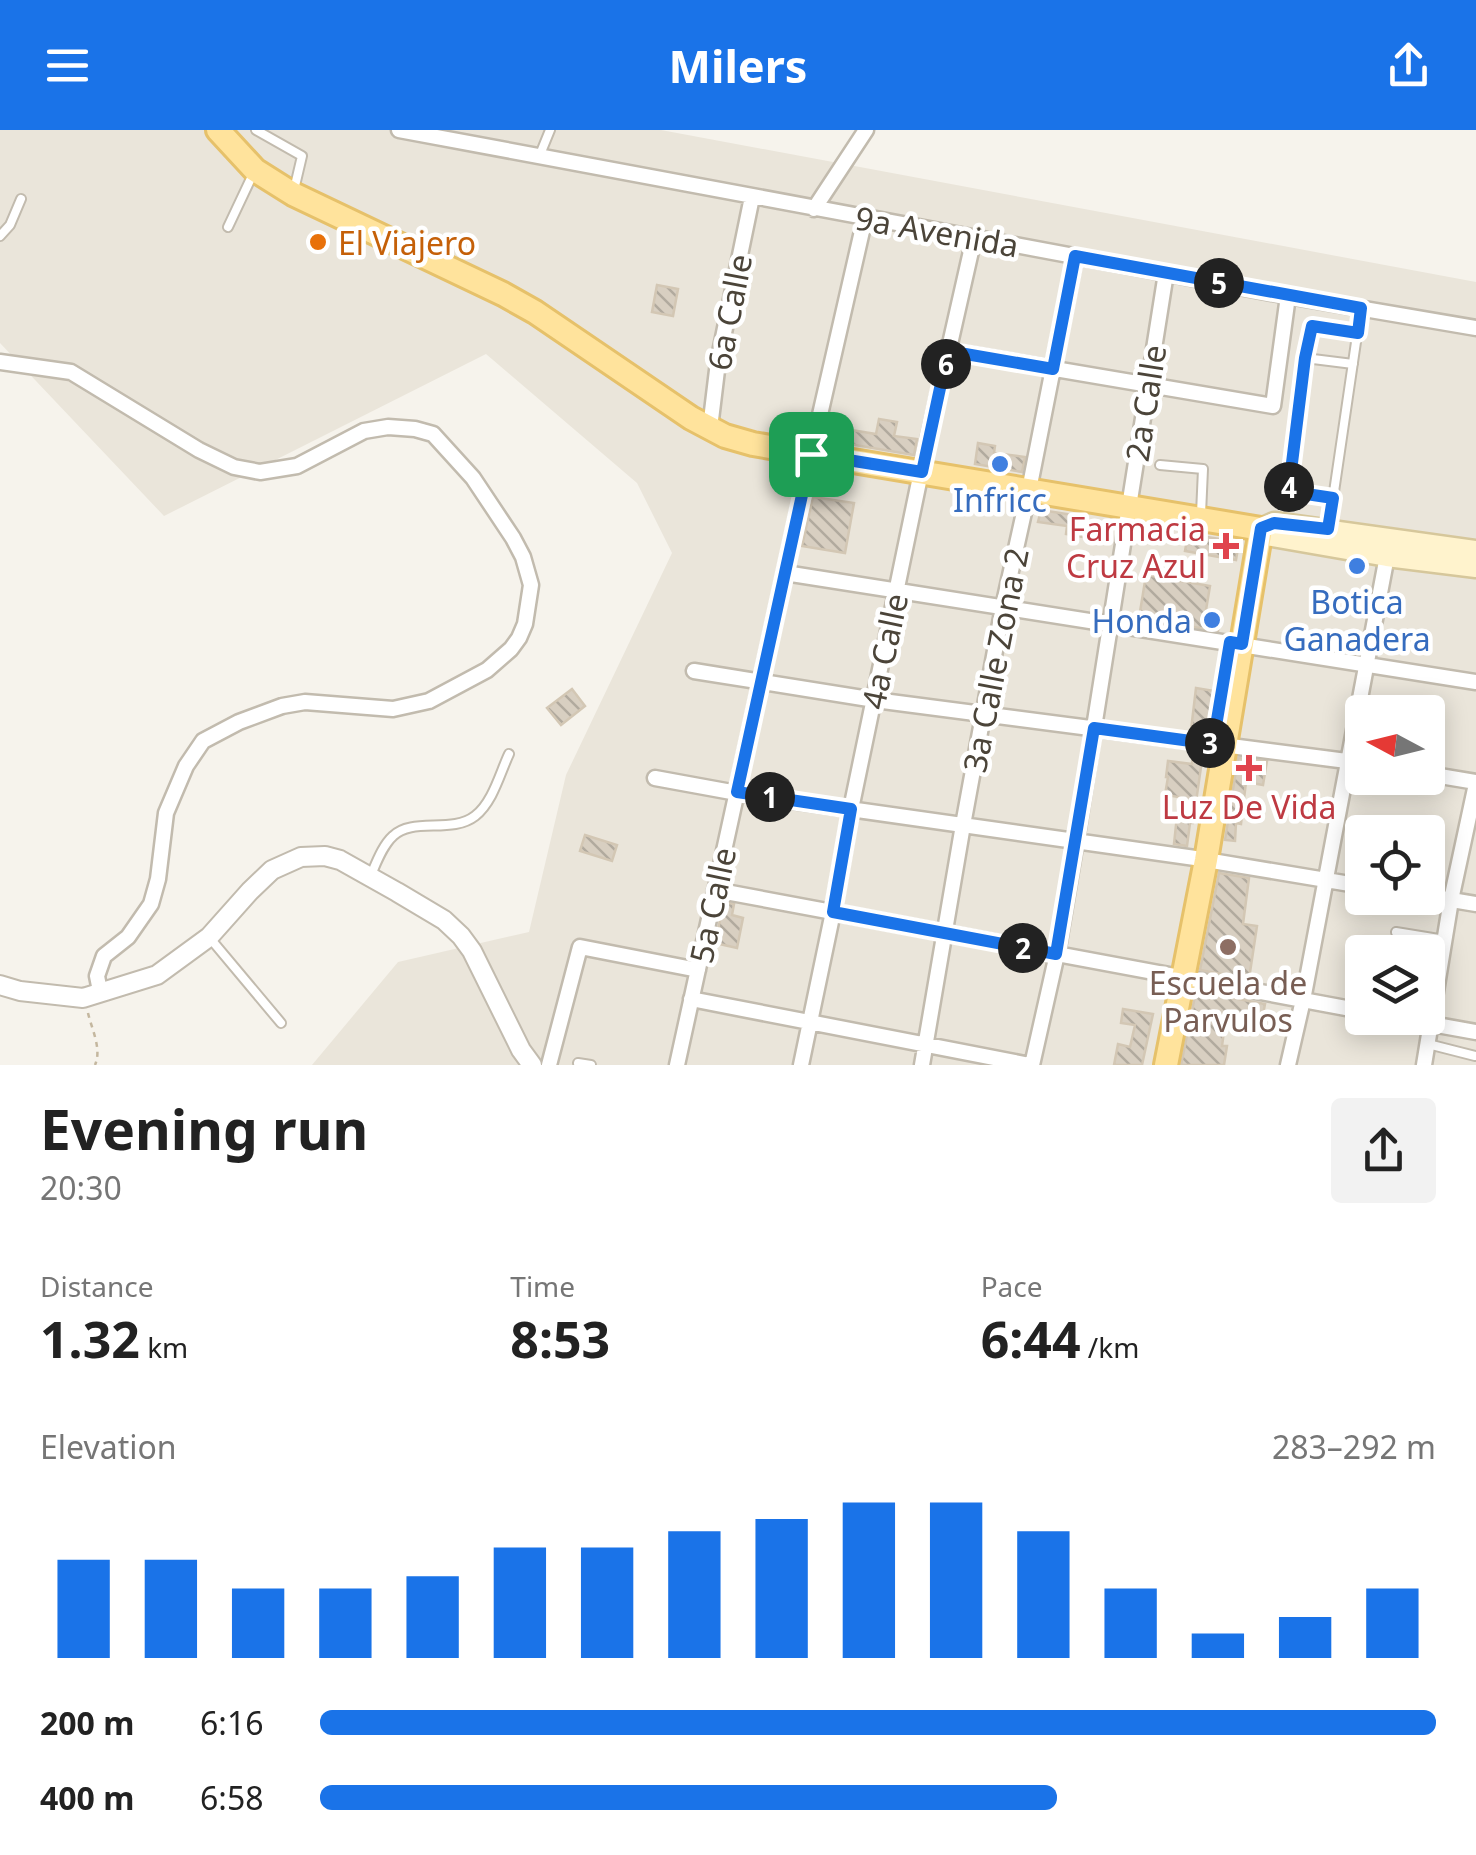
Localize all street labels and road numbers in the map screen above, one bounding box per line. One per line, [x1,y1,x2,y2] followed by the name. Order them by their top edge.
[852,196,1022,266] street label: 9a Avenida
[697,250,761,374] street label: 6a Calle
[1115,342,1175,464] street label: 2a Calle
[952,544,1038,776] street label: 3a Calle Zona 2
[851,589,917,713] street label: 4a Calle
[679,843,745,967] street label: 5a Calle

